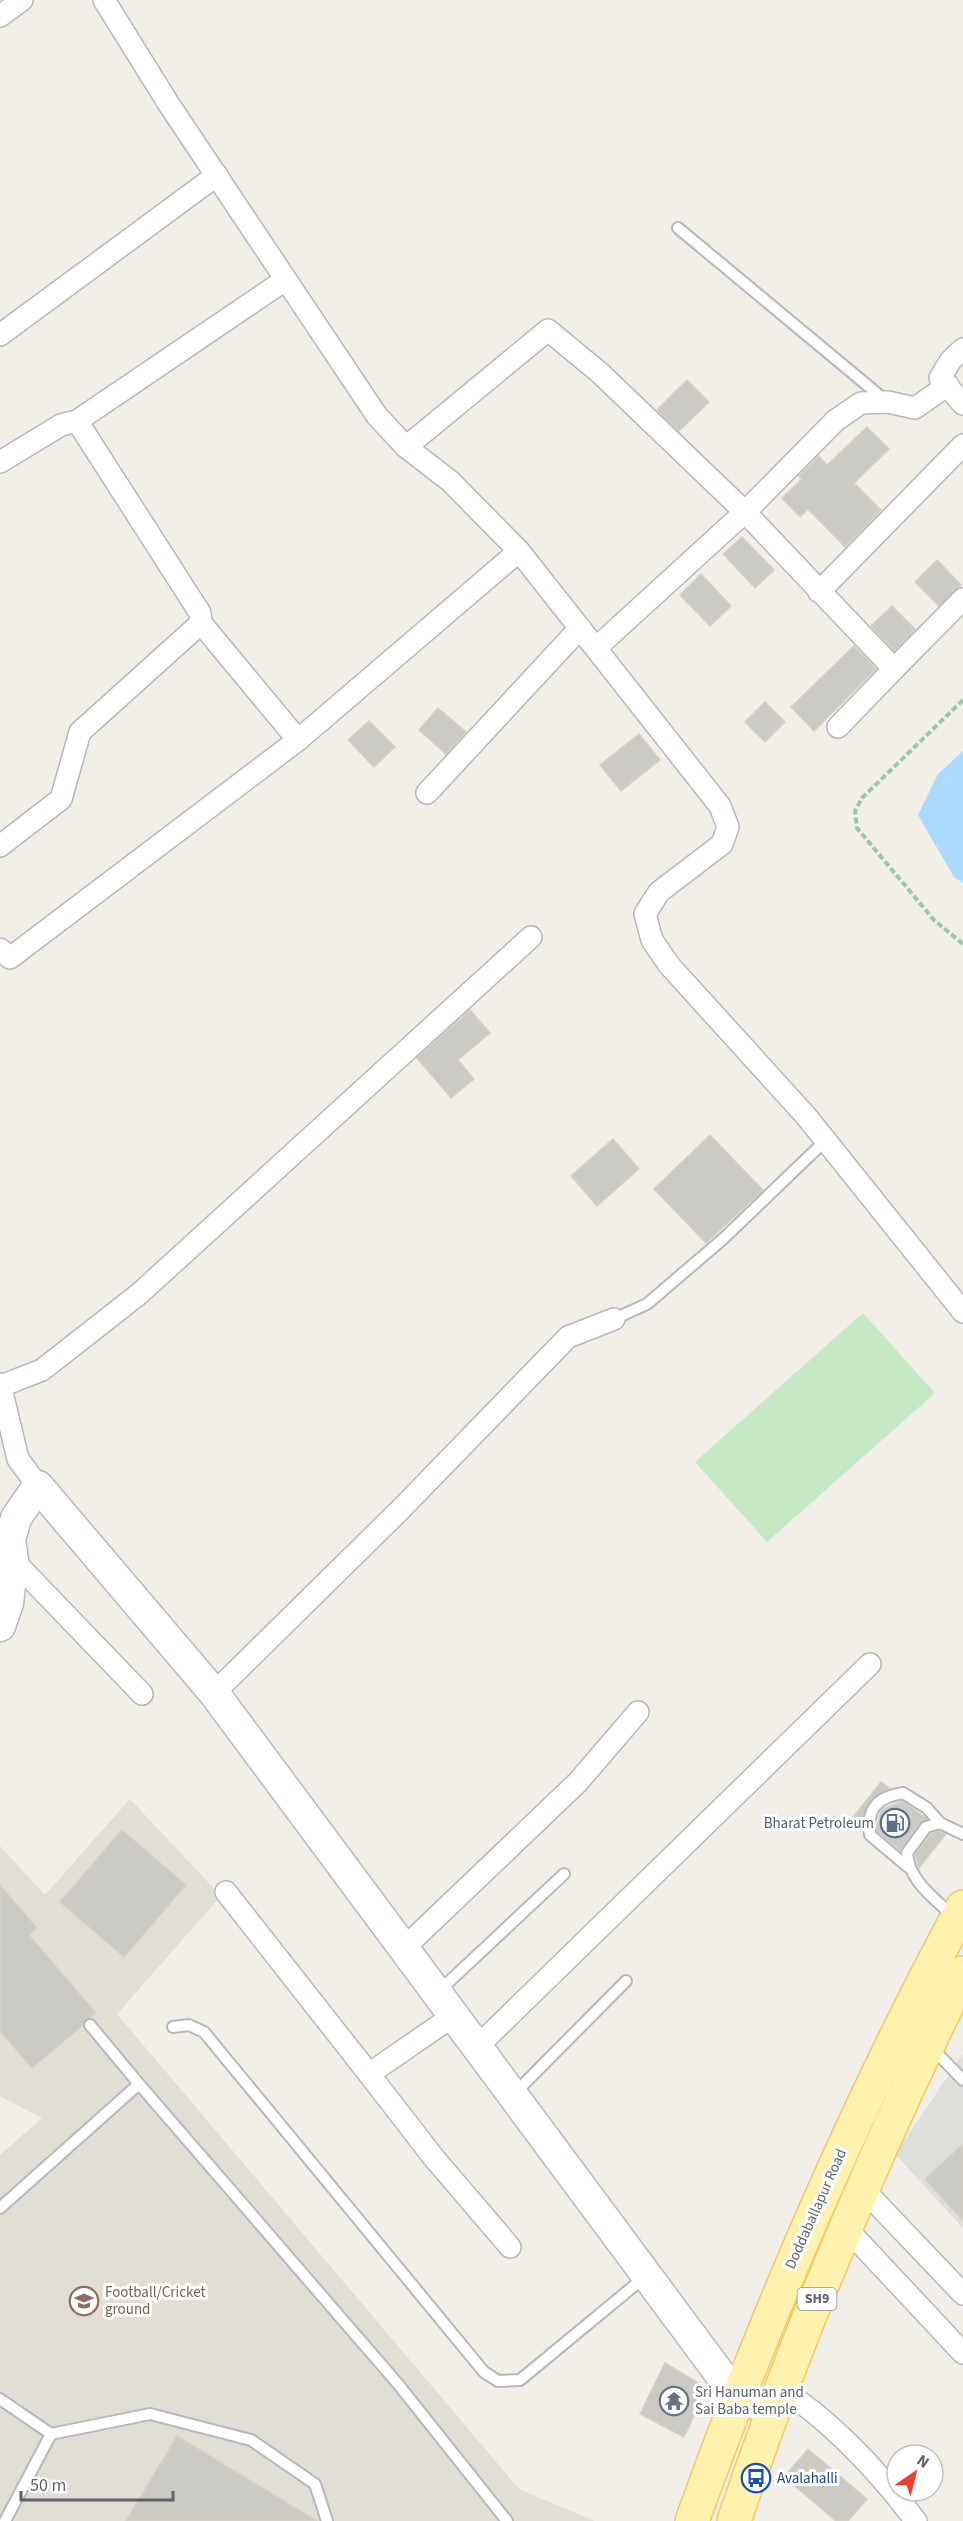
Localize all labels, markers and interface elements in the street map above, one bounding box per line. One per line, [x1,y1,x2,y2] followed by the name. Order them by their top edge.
[879,1807,911,1839] fuel station icon: Bharat Petroleum
[764,1813,874,1834] place label: Bharat Petroleum
[780,2146,852,2272] street label: Doddaballapur Road
[105,2282,206,2320] place label: Football/Cricket ground
[68,2285,100,2317] school or university icon: Football/Cricket ground
[798,2288,836,2310] road number: SH9
[695,2382,804,2420] place label: Sri Hanuman and Sai Baba temple
[658,2385,690,2417] temple icon: Sri Hanuman and Sai Baba temple
[885,2443,945,2503] north arrow
[912,2449,934,2474] text: N
[740,2462,772,2494] bus stop icon: Avalahalli
[21,2464,172,2502] scale bar
[777,2468,838,2489] place label: Avalahalli
[30,2473,66,2498] text: 50 m

